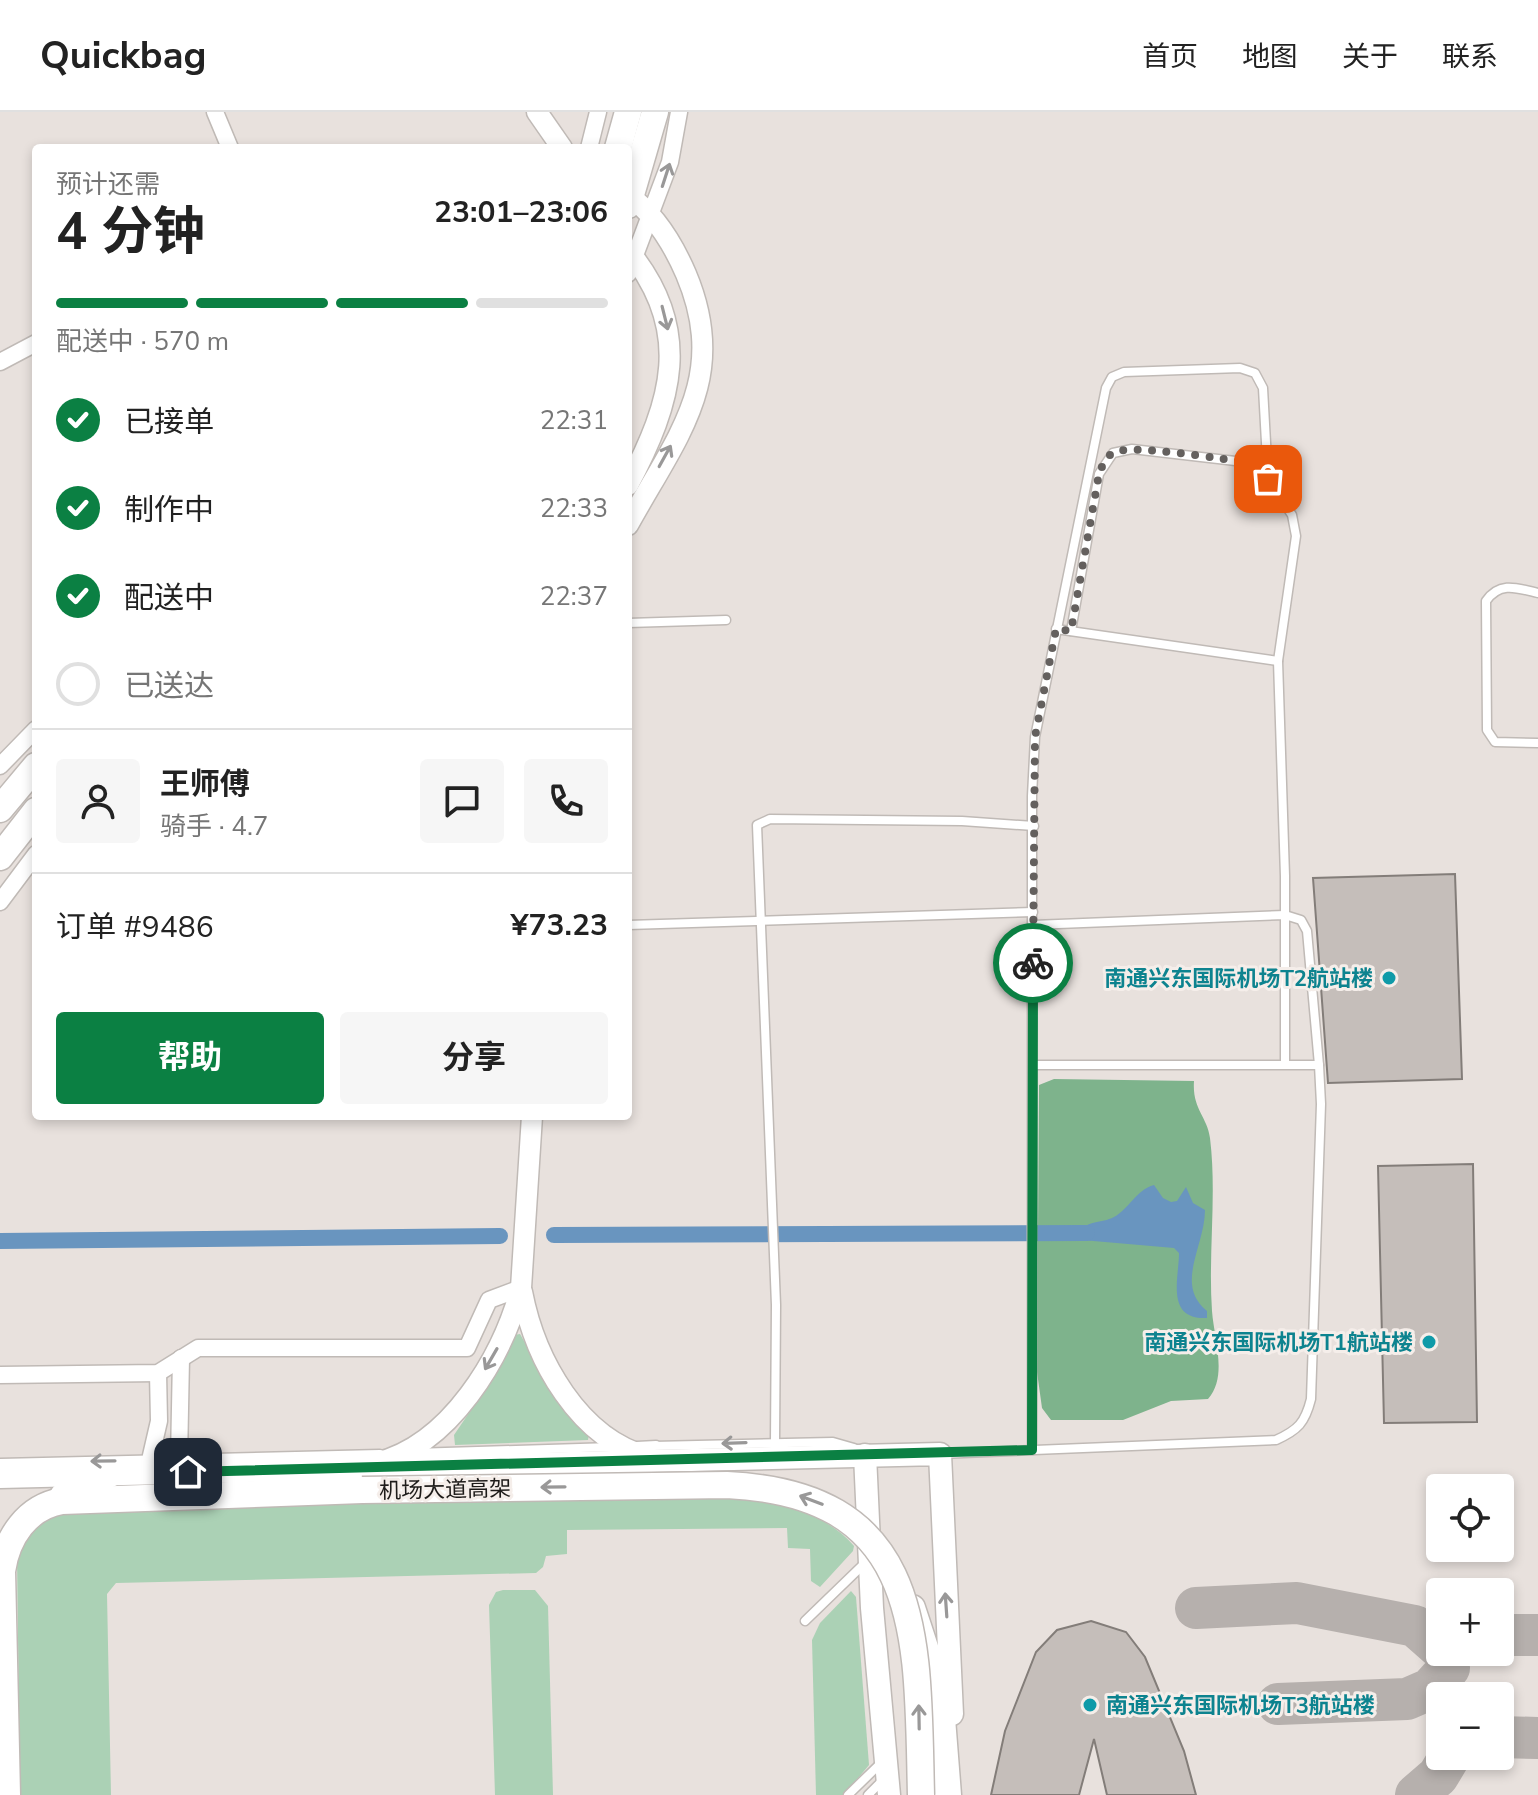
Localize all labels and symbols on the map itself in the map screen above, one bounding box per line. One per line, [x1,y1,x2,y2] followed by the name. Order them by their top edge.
[659,162,674,187] one-way arrow
[658,305,673,331] one-way arrow
[658,445,674,469] one-way arrow
[1234,445,1302,513] pin
[993,923,1073,1003] courier
[1104,964,1373,994] place label: 南通兴东国际机场T2航站楼
[1380,969,1398,987] marker: 南通兴东国际机场T2航站楼
[1144,1328,1413,1358] place label: 南通兴东国际机场T1航站楼
[1420,1333,1438,1351] marker: 南通兴东国际机场T1航站楼
[483,1347,499,1370] one-way arrow
[721,1435,748,1450] one-way arrow
[154,1438,222,1506] pin
[90,1453,117,1469] one-way arrow
[379,1474,511,1506] street label: 机场大道高架
[540,1480,567,1495] one-way arrow
[799,1492,824,1506] one-way arrow
[938,1592,953,1619] one-way arrow
[1106,1691,1375,1721] place label: 南通兴东国际机场T3航站楼
[1081,1696,1099,1714] marker: 南通兴东国际机场T3航站楼
[911,1704,926,1731] one-way arrow

